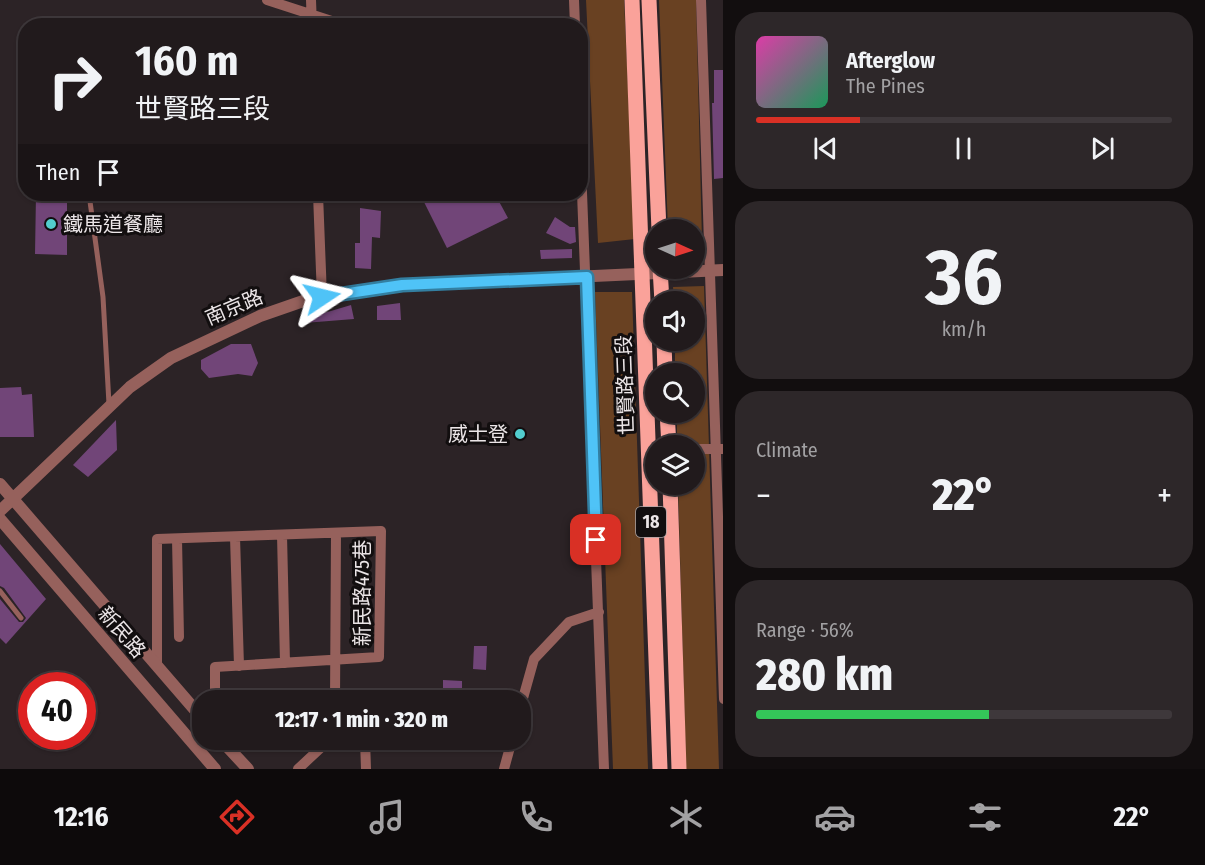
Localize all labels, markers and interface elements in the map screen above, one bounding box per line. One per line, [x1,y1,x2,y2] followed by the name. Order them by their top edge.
[135,36,238,86] text: 160 m
[36,42,114,120] icon: right
[846,47,935,74] text: Afterglow
[846,74,925,98] text: The Pines
[135,93,270,125] text: 世賢路三段
[809,132,842,165] icon: previous
[947,132,980,165] icon: pause
[1086,132,1119,165] icon: next
[92,156,125,189] icon: arrive
[36,159,80,186] text: Then
[63,212,163,236] place label: 鐵馬道餐廳
[44,217,58,231] marker: 鐵馬道餐廳
[645,219,705,279] north arrow
[645,219,705,495] map controls
[925,231,1003,325] text: 36
[290,265,354,329] position arrow
[202,284,266,330] street label: 南京路
[645,291,705,351] button: sound
[942,317,986,341] text: km/h
[611,335,639,435] street label: 世賢路三段
[645,363,705,423] button: search
[448,422,508,446] place label: 威士登
[513,427,527,441] marker: 威士登
[645,435,705,495] button: layers
[756,438,818,462] text: Climate
[932,468,996,522] text: 22°
[756,476,771,516] text: −
[1157,476,1172,516] text: +
[636,507,666,537] road number: 18
[570,514,621,565] pin
[579,523,612,556] icon: arrive
[350,540,374,646] street label: 新民路475巷
[93,601,151,663] street label: 新民路
[756,618,854,642] text: Range · 56%
[756,648,893,702] text: 280 km
[18,672,96,750] speed limit sign: 40
[275,706,448,733] text: 12:17 · 1 min · 320 m
[216,796,258,838] icon: directions
[366,796,408,838] icon: music
[515,796,557,838] icon: phone
[665,796,707,838] icon: climate
[814,796,856,838] icon: car
[964,796,1006,838] icon: filters
[54,801,109,833] text: 12:16
[1114,801,1151,833] text: 22°

